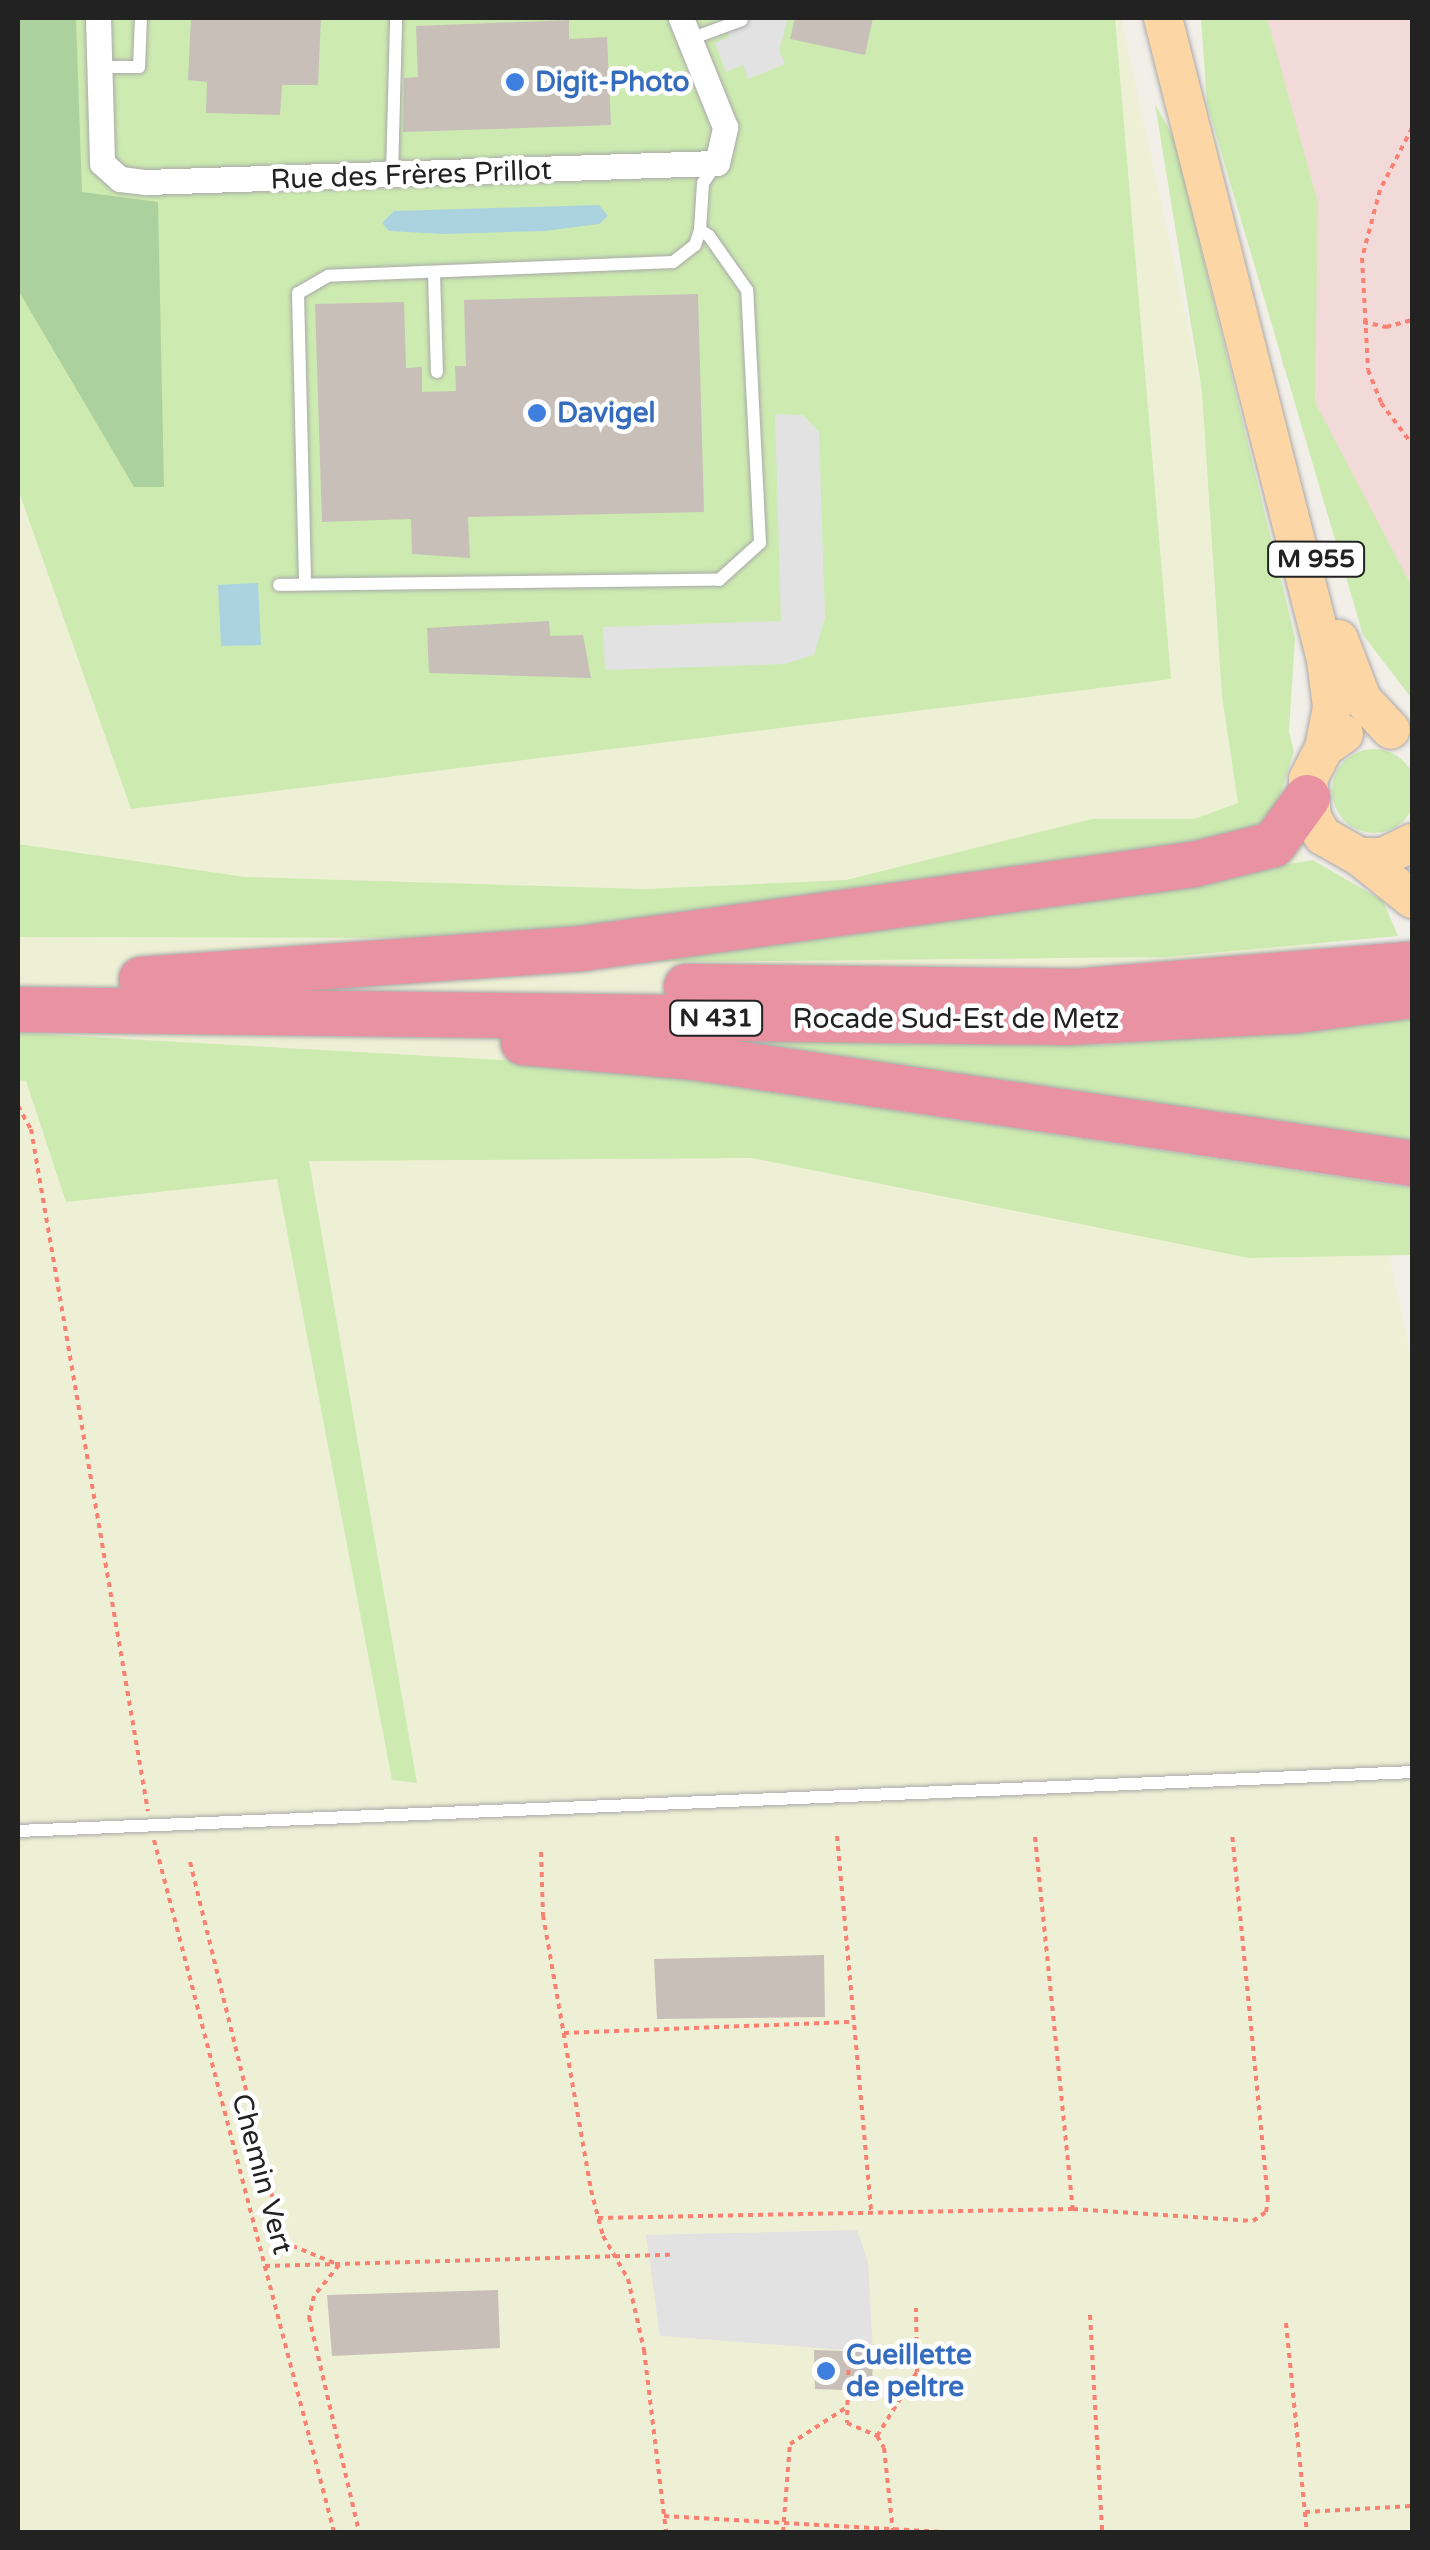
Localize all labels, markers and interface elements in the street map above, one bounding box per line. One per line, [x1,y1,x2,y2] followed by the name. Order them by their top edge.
[535,65,690,99] place label: Digit-Photo
[504,71,526,93] marker: Digit-Photo
[270,153,552,197] street label: Rue des Frères Prillot
[557,396,656,430] place label: Davigel
[526,402,548,424] marker: Davigel
[1266,539,1366,579] road number: M 955
[668,998,764,1038] road number: N 431
[793,1002,1119,1036] street label: Rocade Sud-Est de Metz
[224,2090,300,2258] street label: Chemin Vert
[846,2338,972,2404] place label: Cueillette de peltre
[815,2360,837,2382] marker: Cueillette de peltre

